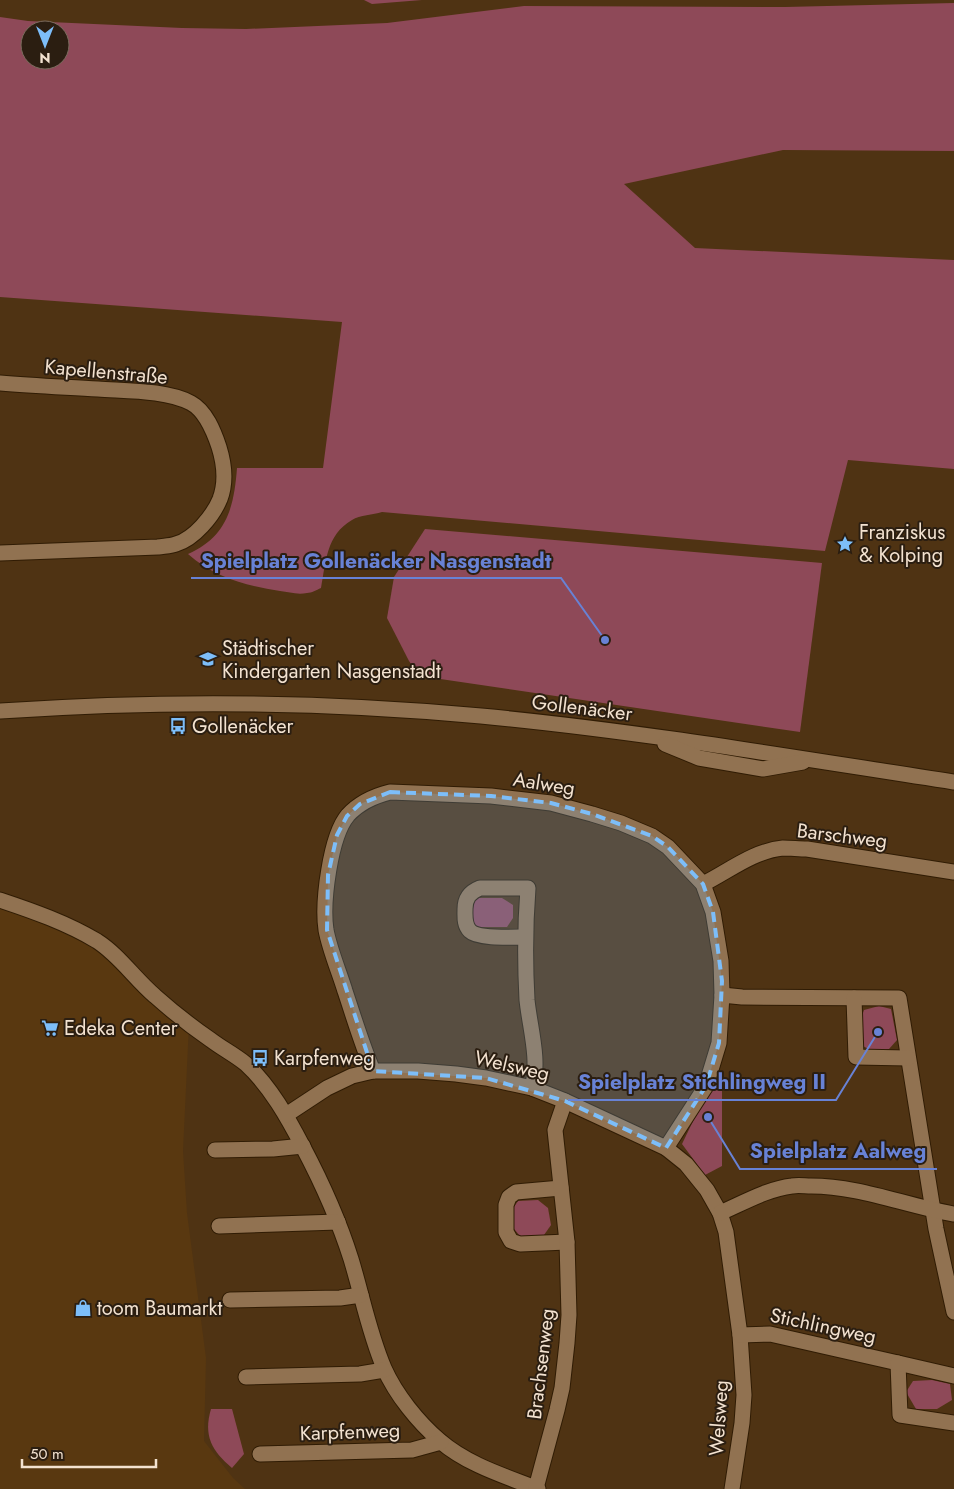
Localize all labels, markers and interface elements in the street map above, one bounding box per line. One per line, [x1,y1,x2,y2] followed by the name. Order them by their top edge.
[20,20,70,70] north arrow
[39,48,51,68] text: N
[43,352,169,392] street label: Kapellenstraße
[859,518,945,570] place label: Franziskus & Kolping
[835,534,855,554] place icon: Franziskus & Kolping
[191,542,561,578] callout: Spielplatz Gollenäcker Nasgenstadt
[201,546,552,576] text: Spielplatz Gollenäcker Nasgenstadt
[222,634,441,686] place label: Städtischer Kindergarten Nasgenstadt
[198,649,218,669] school or university icon: Städtischer Kindergarten Nasgenstadt
[530,687,634,729] street label: Gollenäcker
[192,712,293,741] place label: Gollenäcker
[168,716,188,736] bus stop icon: Gollenäcker
[511,765,577,803] street label: Aalweg
[795,816,889,856] street label: Barschweg
[64,1014,178,1043] place label: Edeka Center
[40,1018,60,1038] supermarket icon: Edeka Center
[472,1043,552,1089] street label: Welsweg
[274,1044,375,1073] place label: Karpfenweg
[250,1048,270,1068] bus stop icon: Karpfenweg
[568,1064,836,1100] callout: Spielplatz Stichlingweg II
[578,1067,826,1097] text: Spielplatz Stichlingweg II
[740,1133,937,1169] callout: Spielplatz Aalweg
[750,1136,926,1166] text: Spielplatz Aalweg
[97,1294,222,1323] place label: toom Baumarkt
[73,1298,93,1318] shop icon: toom Baumarkt
[767,1301,879,1351] street label: Stichlingweg
[520,1307,562,1421] street label: Brachsenweg
[702,1379,736,1457] street label: Welsweg
[299,1416,401,1448] street label: Karpfenweg
[22,1436,156,1468] scale bar
[30,1443,64,1465] text: 50 m

